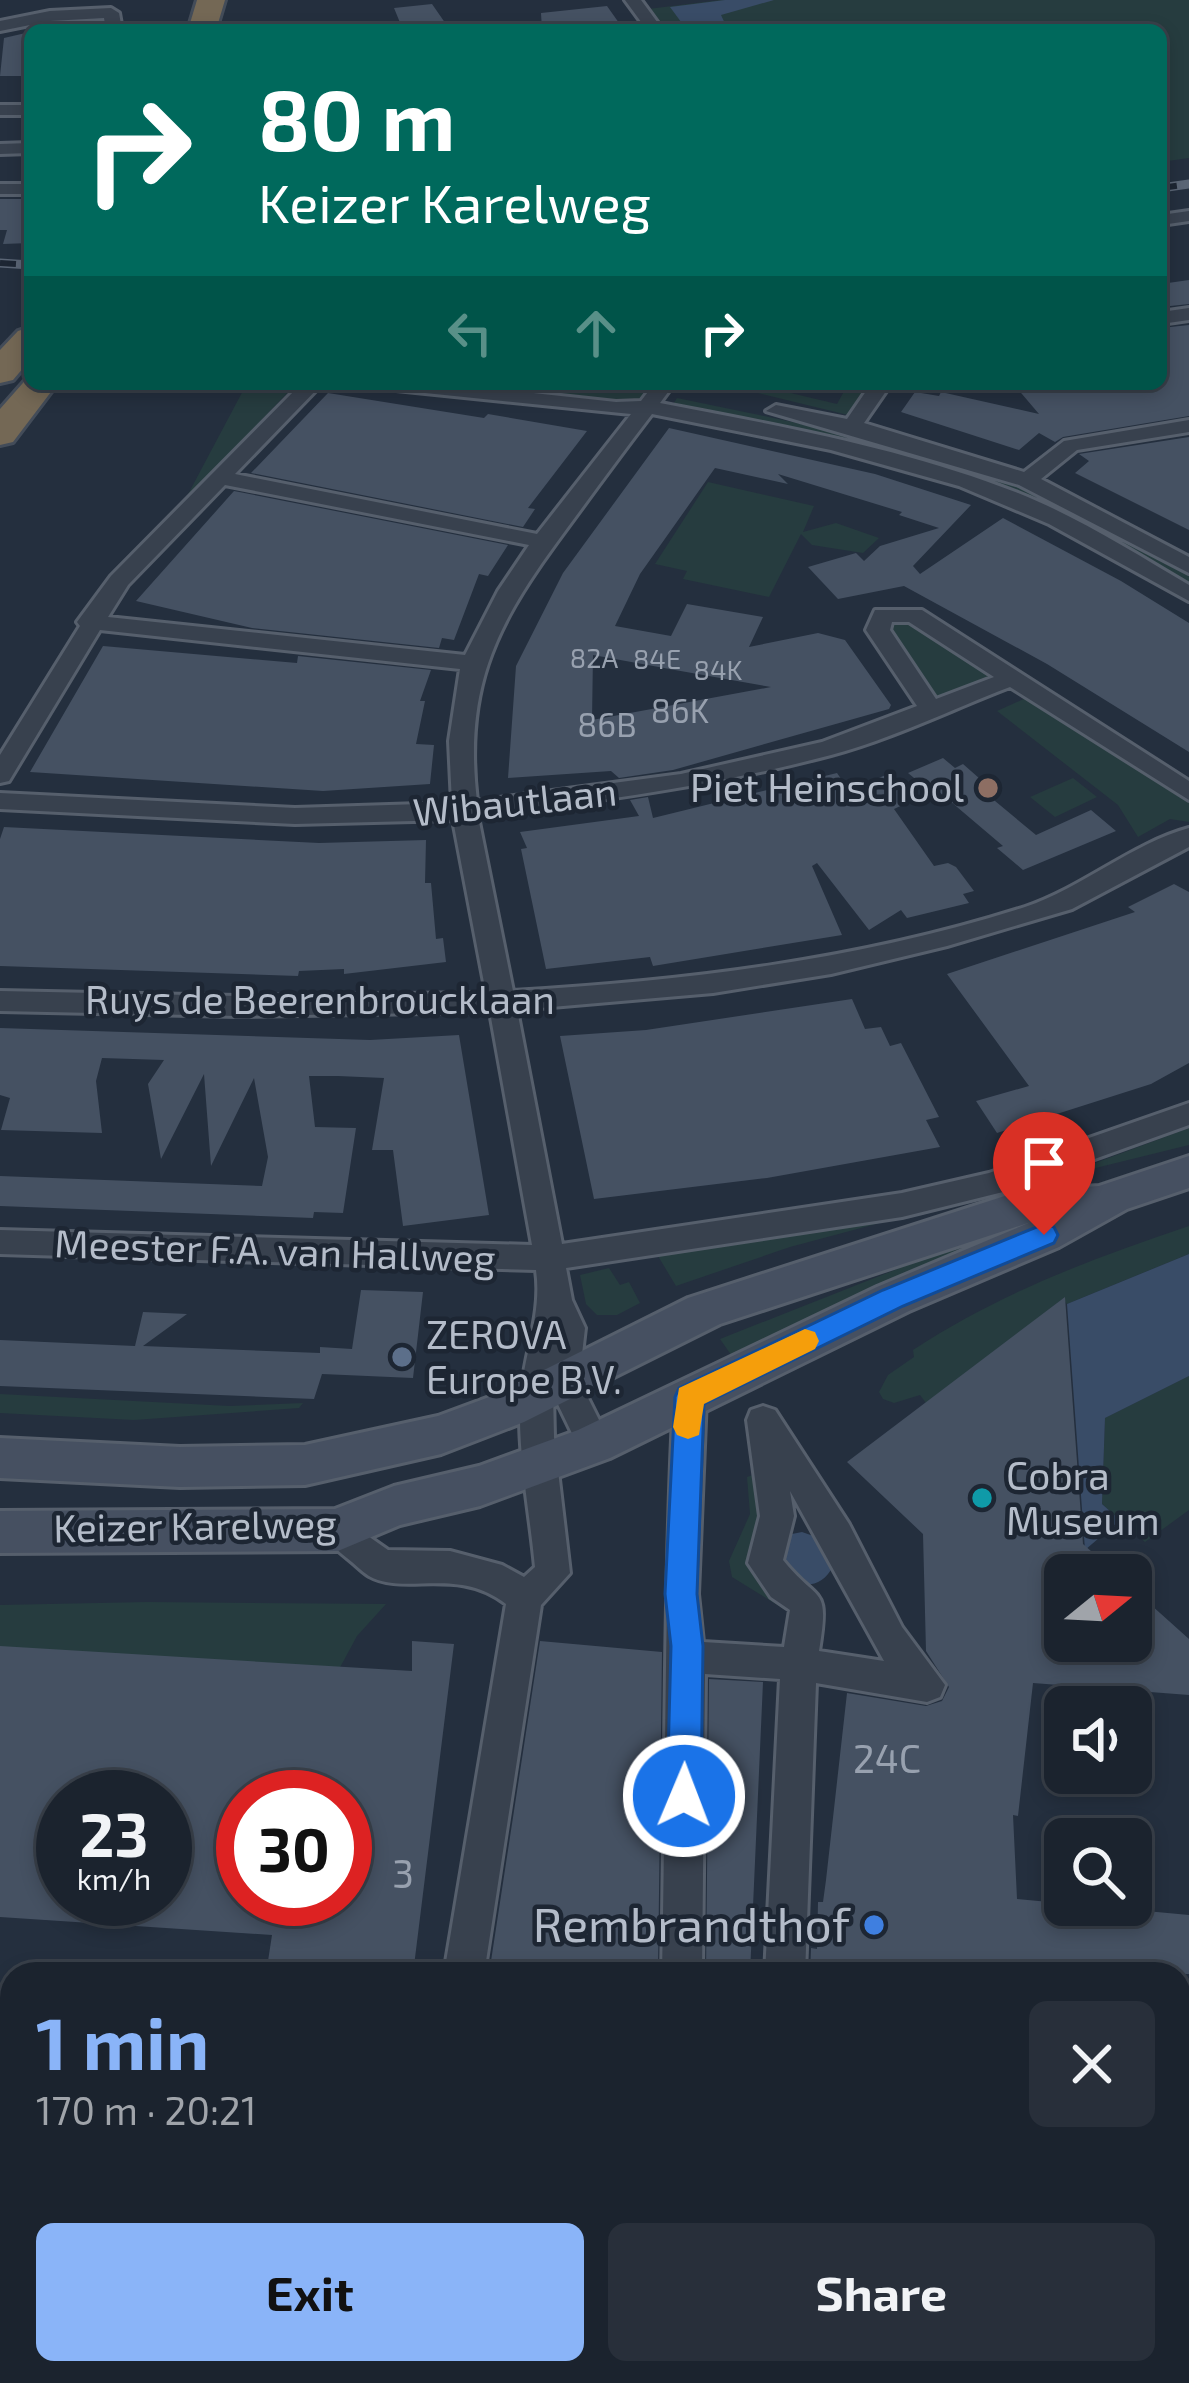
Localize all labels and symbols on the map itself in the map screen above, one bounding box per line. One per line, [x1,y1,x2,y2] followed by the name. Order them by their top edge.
[570,641,618,673] house number: 82A
[633,642,681,674] house number: 84E
[694,653,743,685] house number: 84K
[651,690,709,730] house number: 86K
[577,704,637,744] house number: 86B
[690,763,964,810] place label: Piet Heinschool
[411,766,619,835] street label: Wibautlaan
[975,775,1001,801] marker: Piet Heinschool
[85,975,555,1022] street label: Ruys de Beerenbroucklaan
[993,1112,1095,1235] pin
[54,1218,496,1281] street label: Meester F.A. van Hallweg
[426,1310,622,1402] place label: ZEROVA Europe B.V.
[389,1344,415,1370] marker: ZEROVA Europe B.V.
[1006,1451,1160,1543] place label: Cobra Museum
[969,1485,995,1511] marker: Cobra Museum
[53,1499,337,1550] street label: Keizer Karelweg
[1044,1554,1152,1662] north arrow
[621,1733,747,1859] position arrow
[853,1734,921,1781] house number: 24C
[216,1770,372,1926] speed limit sign: 30
[392,1849,414,1896] house number: 3
[533,1894,851,1952] place label: Rembrandthof
[861,1912,887,1938] marker: Rembrandthof

